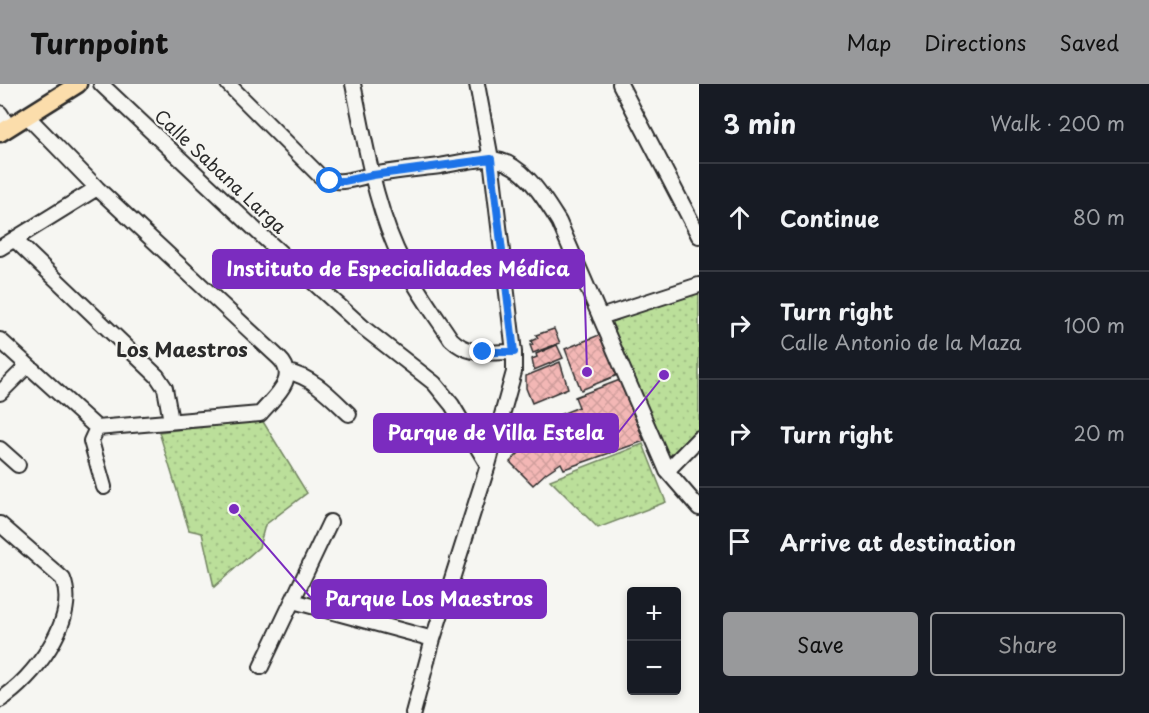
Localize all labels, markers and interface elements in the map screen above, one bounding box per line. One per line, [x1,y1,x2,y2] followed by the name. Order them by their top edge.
[30,21,169,64] text: Turnpoint
[846,26,891,58] text: Map
[924,26,1026,58] text: Directions
[1059,26,1119,58] text: Saved
[149,102,294,240] street label: Calle Sabana Larga
[723,104,796,143] text: 3 min
[990,108,1125,138] text: Walk · 200 m
[316,167,342,193] route start
[723,201,756,234] icon: ahead
[780,201,879,234] text: Continue
[1073,202,1125,232] text: 80 m
[213,250,584,288] callout: Instituto de Especialidades Médica
[226,253,570,283] text: Instituto de Especialidades Médica
[780,294,893,327] text: Turn right
[723,309,756,342] icon: right
[1064,310,1125,340] text: 100 m
[780,327,1022,357] text: Calle Antonio de la Maza
[116,334,248,364] district label: Los Maestros
[469,338,495,364] route end
[374,414,618,452] callout: Parque de Villa Estela
[388,417,605,447] text: Parque de Villa Estela
[723,417,756,450] icon: right
[780,417,893,450] text: Turn right
[1073,418,1125,448] text: 20 m
[723,525,756,558] icon: arrive
[780,525,1016,558] text: Arrive at destination
[312,580,546,618] callout: Parque Los Maestros
[325,583,534,613] text: Parque Los Maestros
[627,587,681,695] map controls
[627,587,681,641] button: +
[723,612,918,676] button: Save
[930,612,1125,676] button: Share
[627,641,681,695] button: −

